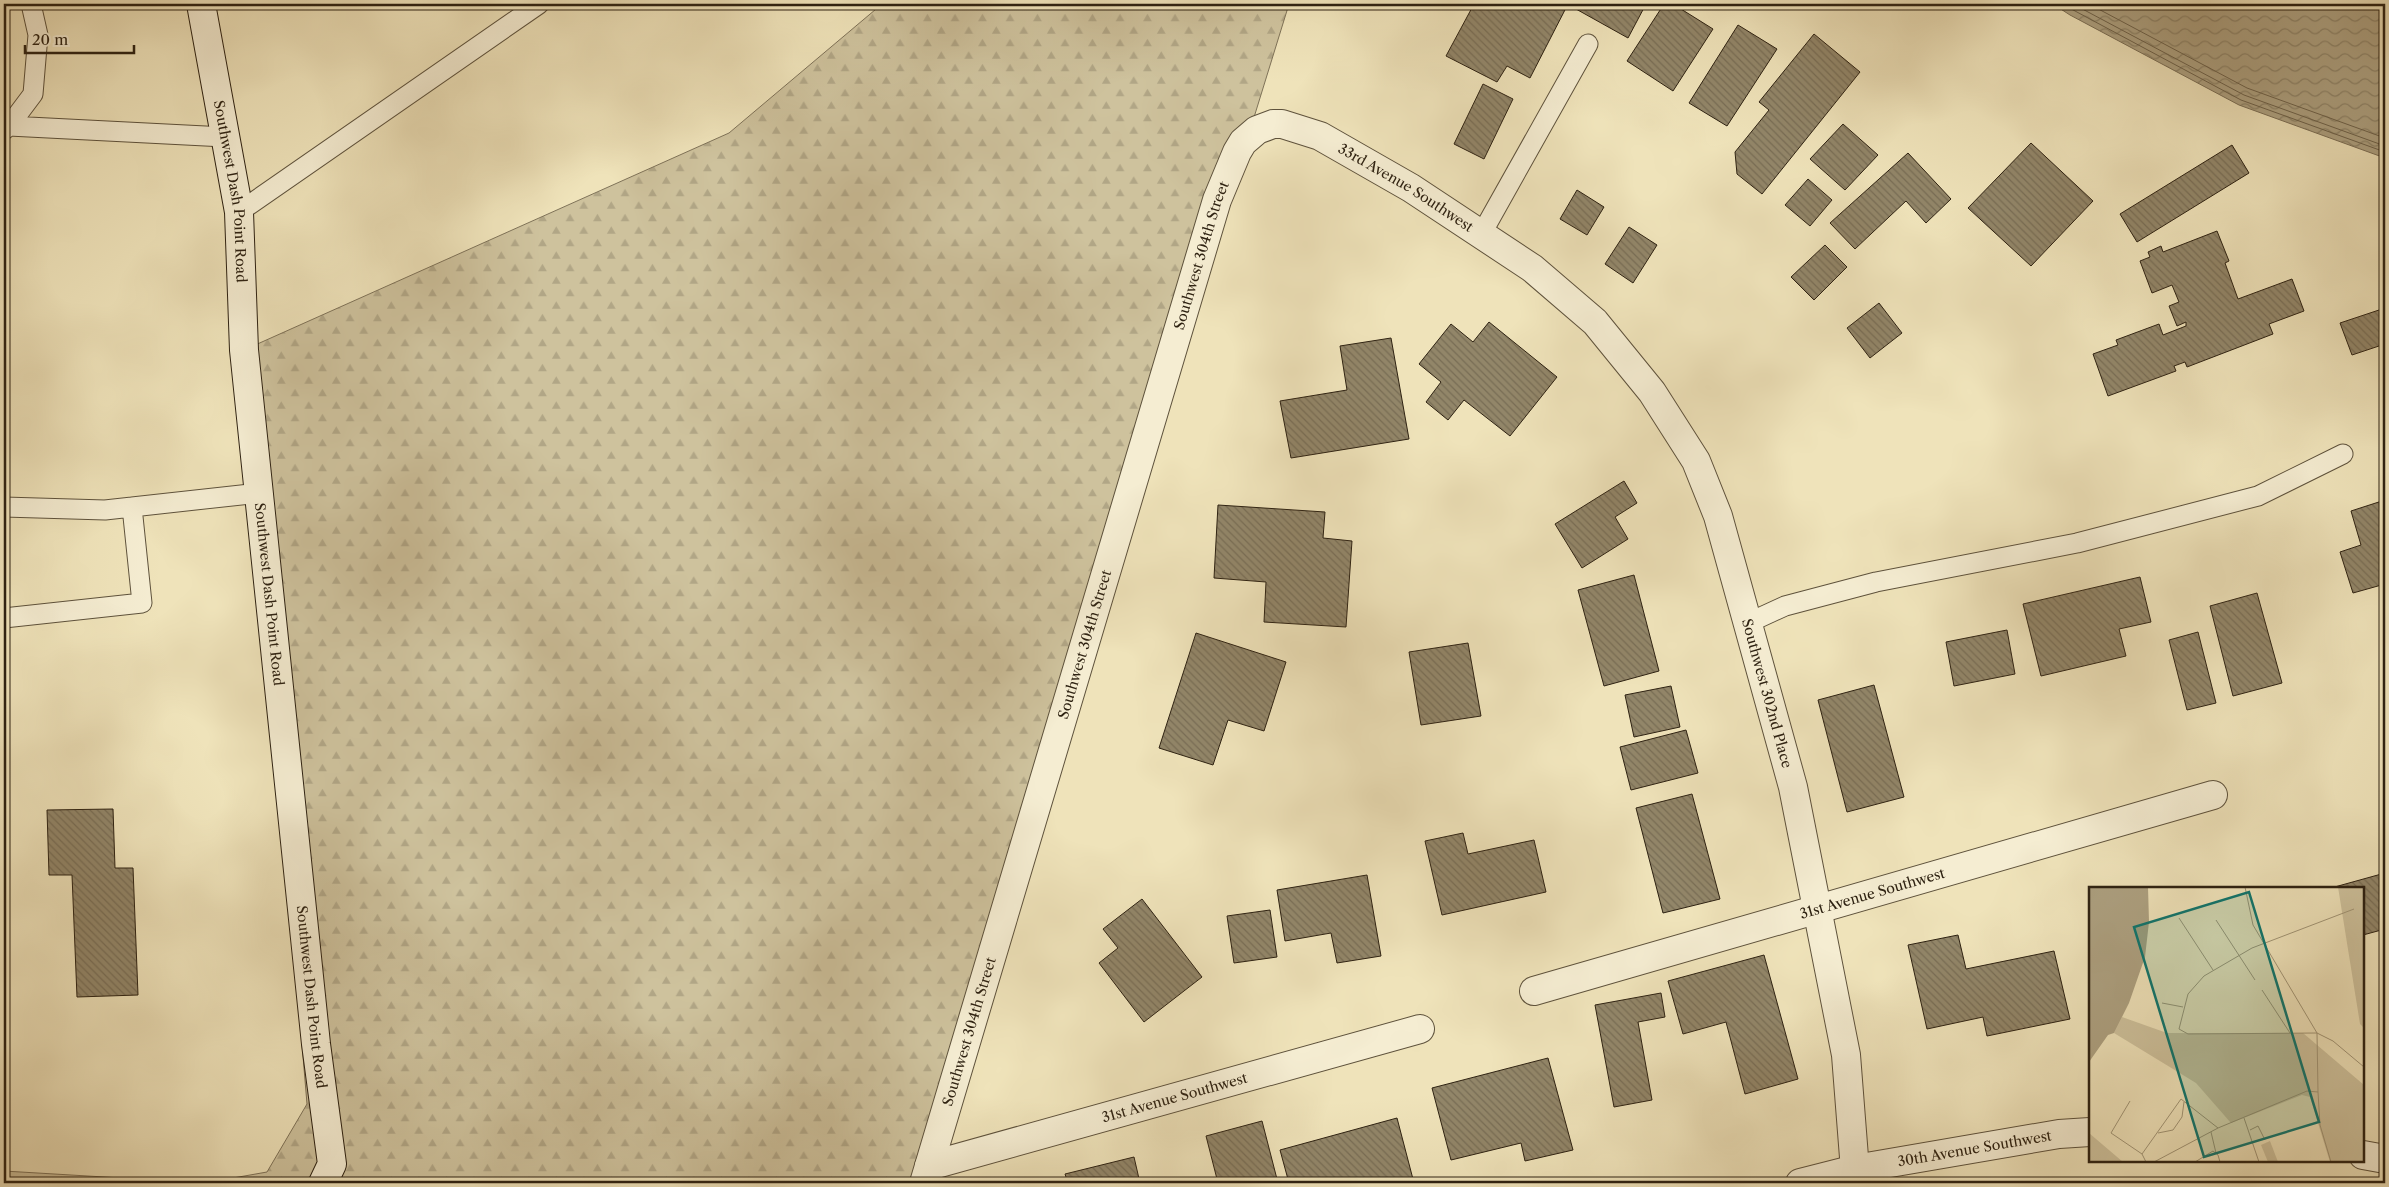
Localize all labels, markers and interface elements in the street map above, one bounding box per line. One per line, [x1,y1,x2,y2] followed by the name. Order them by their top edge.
[25,22,134,54] scale bar
[32,30,68,49] text: 20 m
[210,99,251,283] street label: Southwest Dash Point Road
[1335,139,1477,236] street label: 33rd Avenue Southwest
[1170,178,1233,332] street label: Southwest 304th Street
[251,502,288,687] street label: Southwest Dash Point Road
[1054,568,1115,721] street label: Southwest 304th Street
[1738,617,1796,770] street label: Southwest 302nd Place
[1798,864,1947,923] street label: 31st Avenue Southwest
[2089,887,2364,1162] inset map
[293,905,331,1090] street label: Southwest Dash Point Road
[938,955,1000,1108] street label: Southwest 304th Street
[1100,1069,1249,1126] street label: 31st Avenue Southwest
[1896,1126,2053,1171] street label: 30th Avenue Southwest

